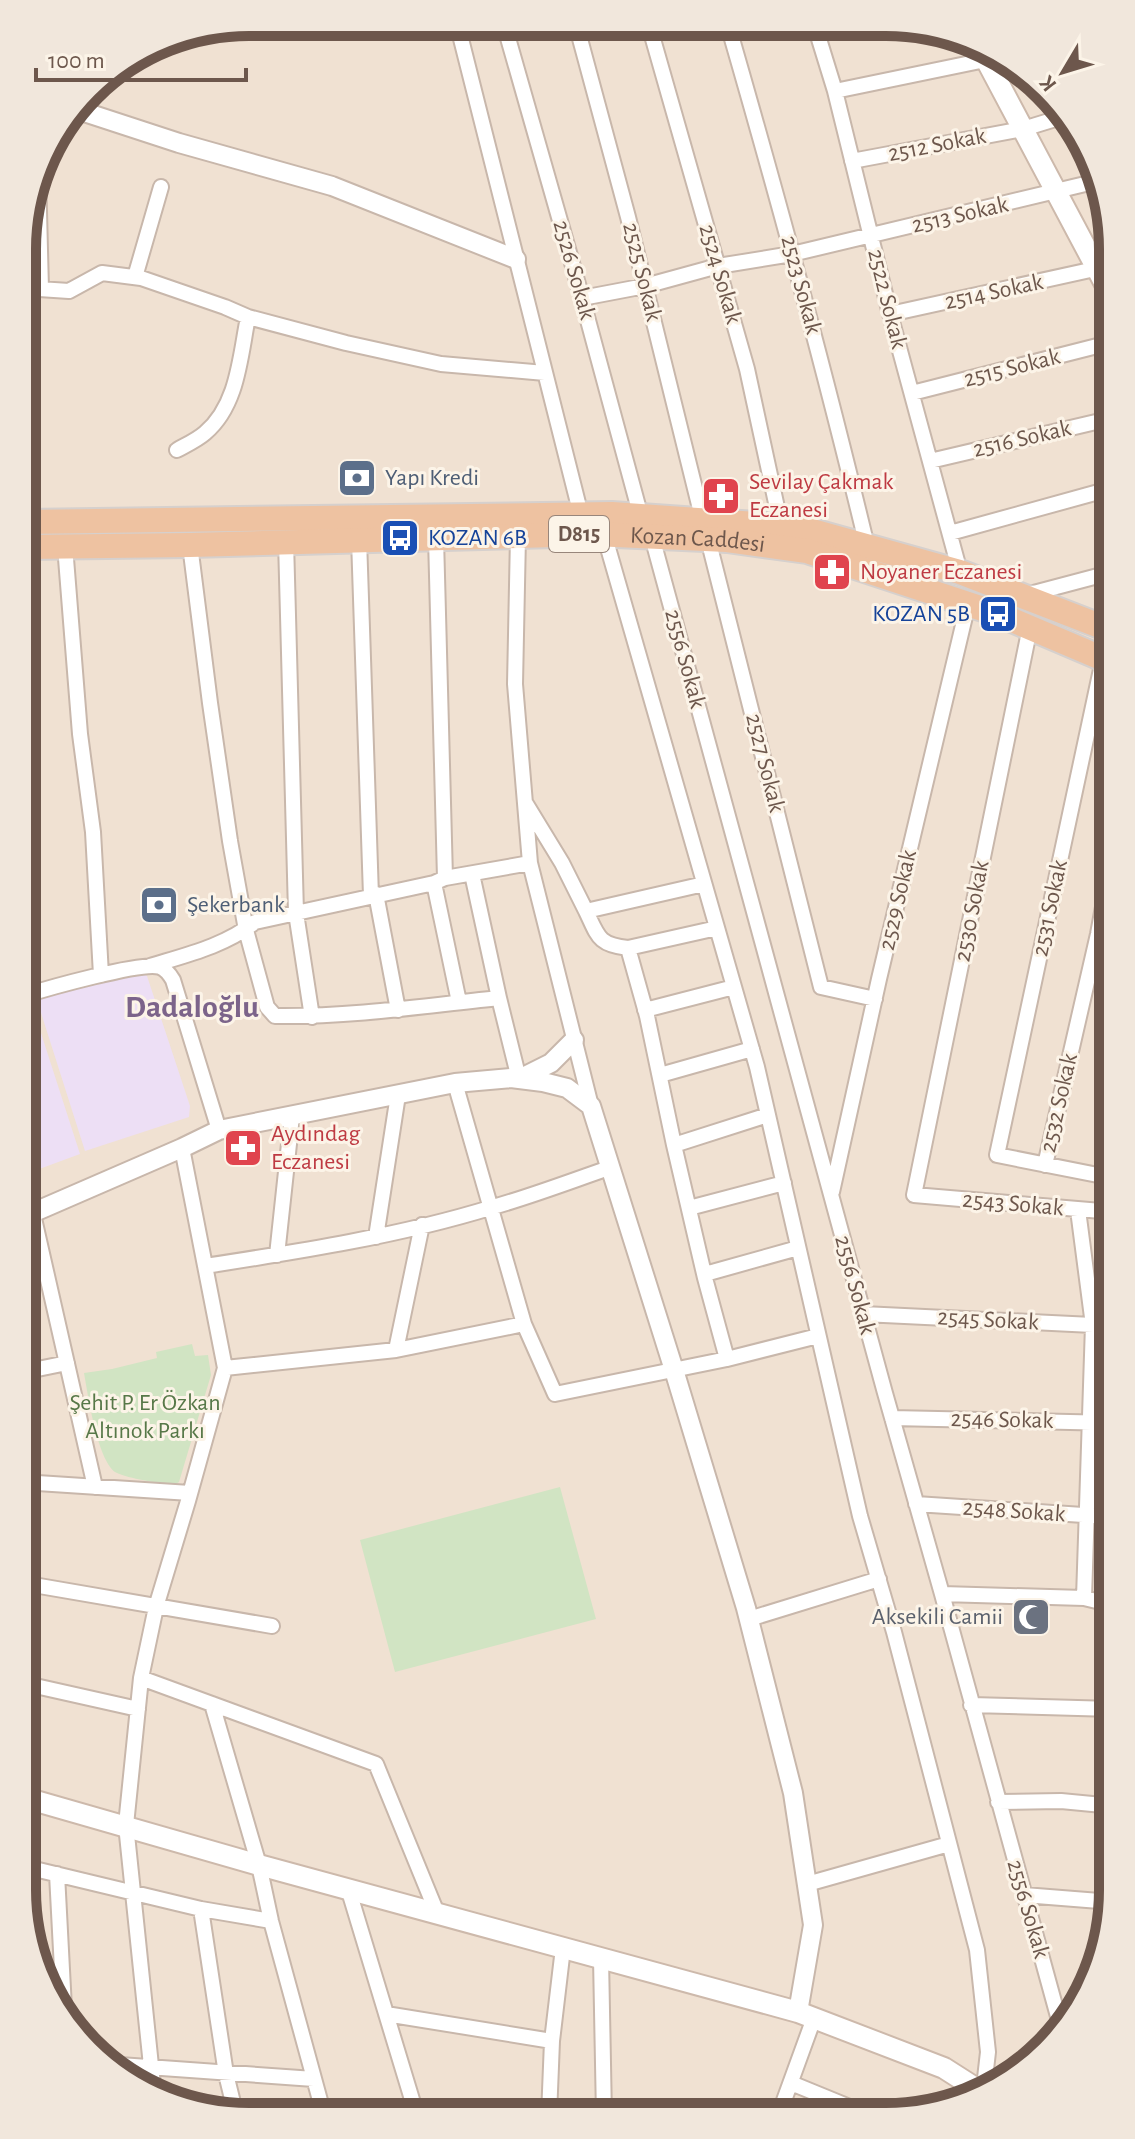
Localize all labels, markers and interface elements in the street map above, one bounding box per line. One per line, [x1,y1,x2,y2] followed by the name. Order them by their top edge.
[36,32,246,82] scale bar
[1023,32,1103,112] north arrow
[48,49,105,73] text: 100 m
[1035,71,1061,96] text: K
[886,124,988,166] street label: 2512 Sokak
[909,192,1011,238] street label: 2513 Sokak
[548,218,600,322] street label: 2526 Sokak
[618,220,666,324] street label: 2525 Sokak
[694,221,746,327] street label: 2524 Sokak
[776,233,826,337] street label: 2523 Sokak
[863,247,911,351] street label: 2522 Sokak
[943,270,1045,314] street label: 2514 Sokak
[961,344,1063,392] street label: 2515 Sokak
[971,416,1073,462] street label: 2516 Sokak
[336,457,378,499] bank icon: Yapı Kredi
[385,466,479,490] place label: Yapı Kredi
[749,470,894,522] place label: Sevilay Çakmak Eczanesi
[700,475,742,517] pharmacy icon: Sevilay Çakmak Eczanesi
[549,516,609,552] road number: D815
[379,517,421,559] bus stop icon: KOZAN 6B
[630,524,767,557] street label: Kozan Caddesi
[428,526,527,550] place label: KOZAN 6B
[811,551,853,593] pharmacy icon: Noyaner Eczanesi
[860,560,1022,584] place label: Noyaner Eczanesi
[977,593,1019,635] bus stop icon: KOZAN 5B
[872,602,970,626] place label: KOZAN 5B
[660,607,710,711] street label: 2556 Sokak
[741,711,789,815] street label: 2527 Sokak
[875,847,921,953] street label: 2529 Sokak
[1028,857,1072,959] street label: 2531 Sokak
[950,858,994,964] street label: 2530 Sokak
[138,884,180,926] bank icon: Şekerbank
[187,893,285,917] place label: Şekerbank
[125,991,259,1023] district label: Dadaloğlu
[1036,1051,1082,1155] street label: 2532 Sokak
[271,1122,360,1174] place label: Aydındag Eczanesi
[222,1127,264,1169] pharmacy icon: Aydındag Eczanesi
[961,1188,1065,1220] street label: 2543 Sokak
[830,1233,880,1337] street label: 2556 Sokak
[937,1305,1039,1335] street label: 2545 Sokak
[69,1390,221,1443] park label: Şehit P. Er Özkan Altınok Parkı
[950,1407,1054,1433] street label: 2546 Sokak
[962,1495,1066,1527] street label: 2548 Sokak
[1010,1596,1052,1638] mosque icon: Aksekili Camii
[872,1605,1003,1629] place label: Aksekili Camii
[1002,1857,1054,1961] street label: 2556 Sokak

